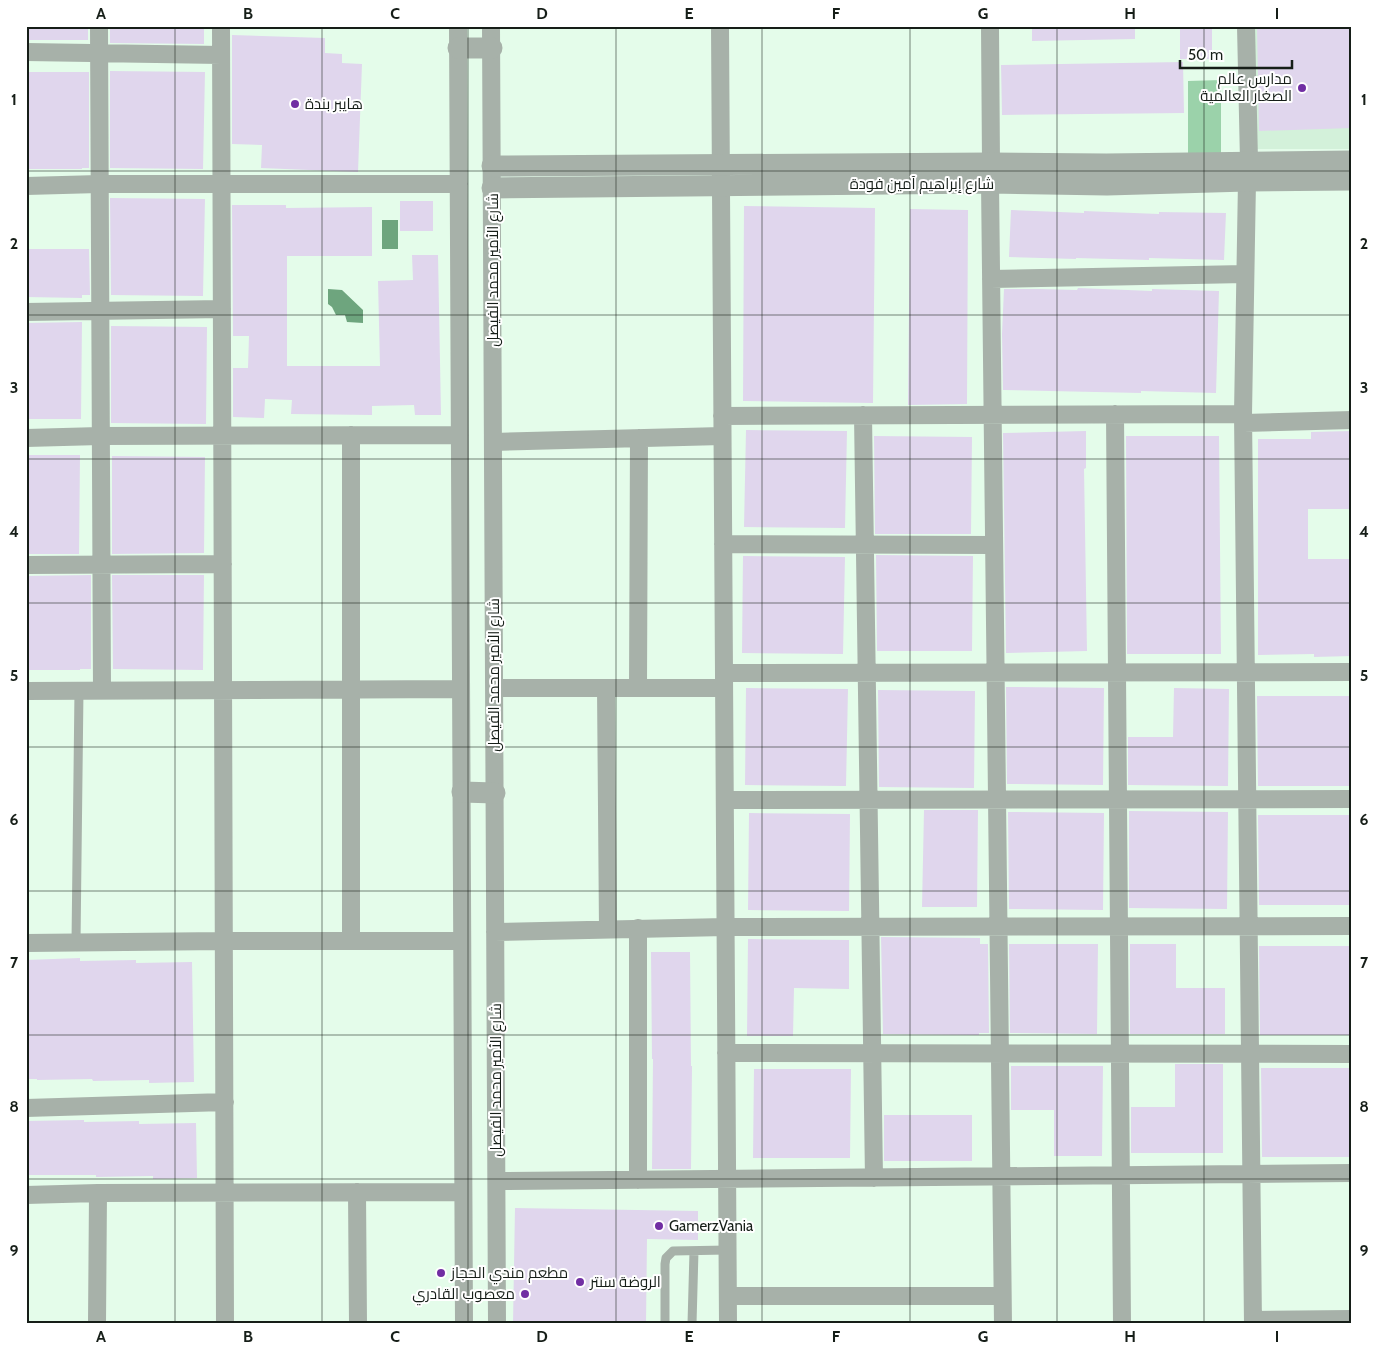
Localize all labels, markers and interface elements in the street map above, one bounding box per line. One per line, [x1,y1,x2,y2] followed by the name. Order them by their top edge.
[96,4,106,23] text: A
[243,4,253,23] text: B
[390,4,400,23] text: C
[536,4,548,23] text: D
[684,4,694,23] text: E
[832,4,841,23] text: F
[978,4,988,23] text: G
[1124,4,1136,23] text: H
[1275,4,1279,23] text: I
[1180,38,1293,70] scale bar
[1188,46,1223,64] text: 50 m
[1200,70,1292,105] place label: مدارس عالم الصغار العالمية
[1296,82,1308,94] marker: مدارس عالم الصغار العالمية
[11,90,17,109] text: 1
[1361,90,1367,109] text: 1
[305,95,363,113] place label: هايبر بندة
[289,98,301,110] marker: هايبر بندة
[850,175,994,195] street label: شارع إبراهيم آمين فودة
[484,193,504,347] street label: شارع الأمير محمد الفيصل
[10,234,18,253] text: 2
[1360,234,1368,253] text: 2
[10,378,18,397] text: 3
[1360,378,1368,397] text: 3
[9,522,19,541] text: 4
[1359,522,1369,541] text: 4
[485,598,505,752] street label: شارع الأمير محمد الفيصل
[10,666,18,685] text: 5
[1360,666,1368,685] text: 5
[10,810,19,829] text: 6
[1360,810,1369,829] text: 6
[10,953,19,972] text: 7
[1360,953,1369,972] text: 7
[487,1003,507,1157] street label: شارع الأمير محمد الفيصل
[9,1097,19,1116] text: 8
[1359,1097,1369,1116] text: 8
[669,1217,754,1235] place label: GamerzVania
[653,1220,665,1232] marker: GamerzVania
[10,1241,19,1260] text: 9
[1360,1241,1369,1260] text: 9
[450,1264,568,1285] place label: مطعم مندي الحجاز
[435,1267,447,1279] marker: مطعم مندي الحجاز
[589,1273,661,1291] place label: الروضة سنتر
[574,1276,586,1288] marker: الروضة سنتر
[412,1285,515,1306] place label: معصوب القادري
[519,1288,531,1300] marker: معصوب القادري
[96,1327,106,1346] text: A
[243,1327,253,1346] text: B
[390,1327,400,1346] text: C
[536,1327,548,1346] text: D
[684,1327,694,1346] text: E
[832,1327,841,1346] text: F
[978,1327,988,1346] text: G
[1124,1327,1136,1346] text: H
[1275,1327,1279,1346] text: I

